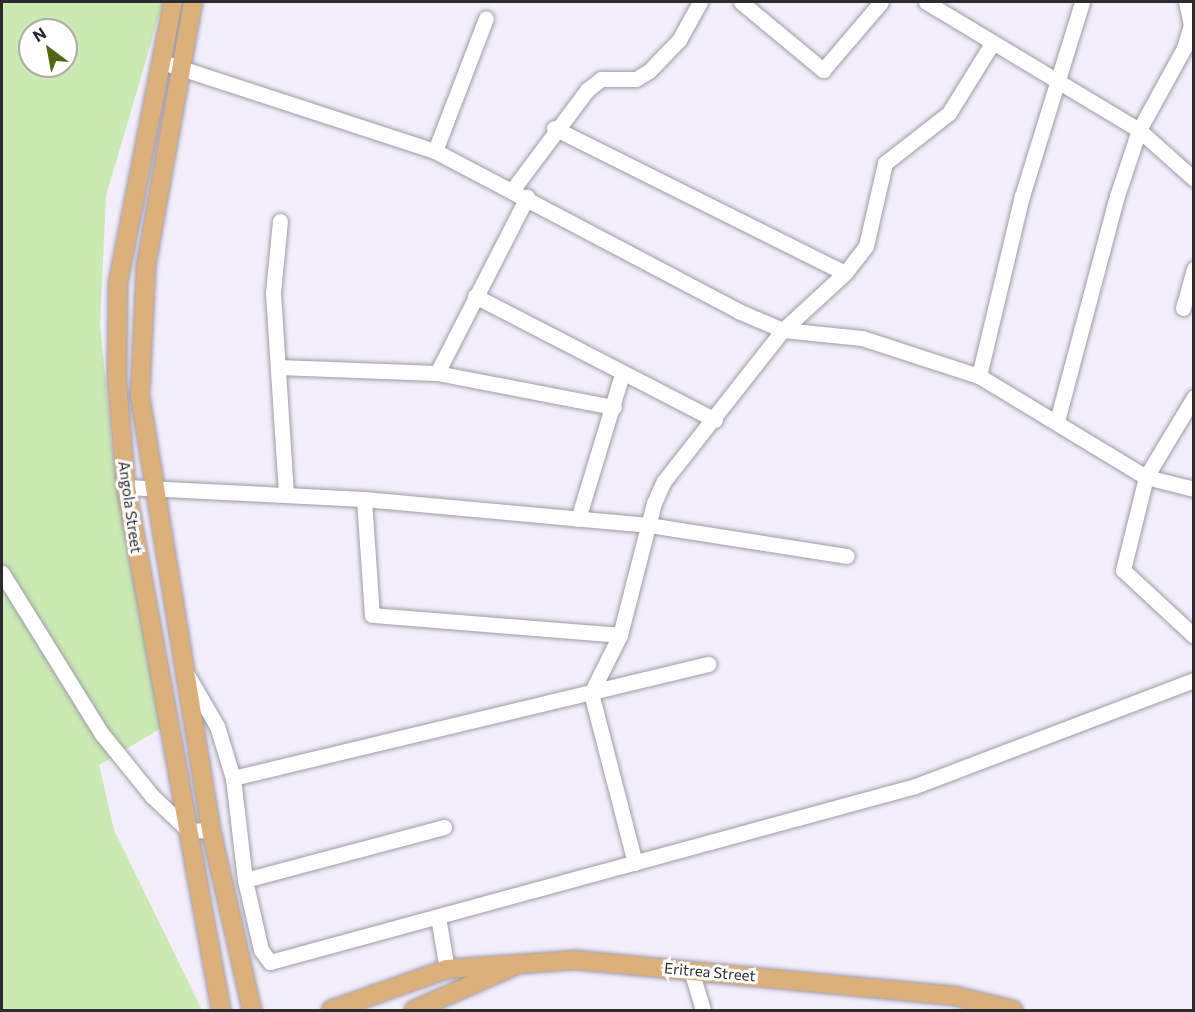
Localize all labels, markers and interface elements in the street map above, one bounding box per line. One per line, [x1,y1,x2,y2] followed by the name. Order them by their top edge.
[18,18,78,78] north arrow
[29,23,49,45] text: N
[115,460,145,554] street label: Angola Street
[664,959,756,985] street label: Eritrea Street

